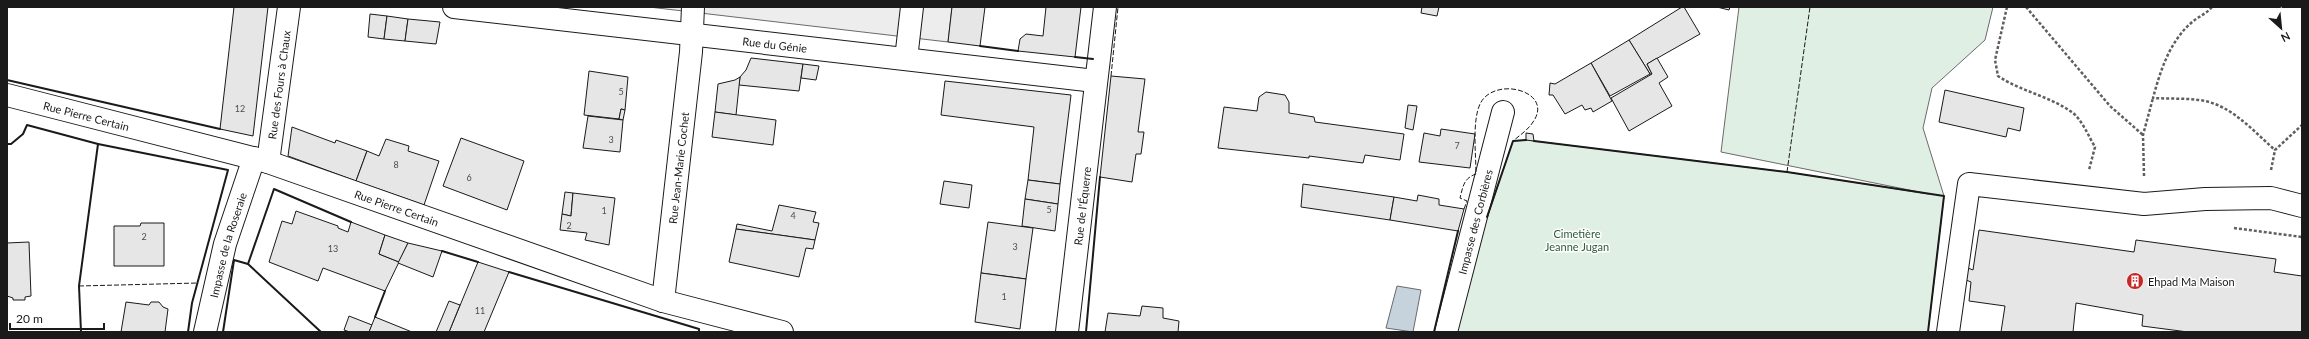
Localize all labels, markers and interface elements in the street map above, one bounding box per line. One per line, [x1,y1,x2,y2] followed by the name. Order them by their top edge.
[2261,8,2301,48] north arrow
[265,29,292,140] street label: Rue des Fours à Chaux
[2279,30,2292,45] text: N
[742,34,808,54] street label: Rue du Génie
[618,86,624,97] house number: 5
[42,98,131,133] street label: Rue Pierre Certain
[235,103,245,114] house number: 12
[665,111,691,224] street label: Rue Jean-Marie Cochet
[608,134,614,145] house number: 3
[1454,140,1460,151] house number: 7
[393,159,399,170] house number: 8
[1071,166,1093,246] street label: Rue de l'Équerre
[1455,168,1494,276] street label: Impasse des Corbières
[466,172,472,183] house number: 6
[353,187,441,228] street label: Rue Pierre Certain
[207,190,249,299] street label: Impasse de la Roseraie
[1046,204,1052,215] house number: 5
[601,205,607,216] house number: 1
[790,210,796,221] house number: 4
[566,220,572,231] house number: 2
[1545,227,1609,253] park label: Cimetière Jeanne Jugan
[141,231,147,242] house number: 2
[1012,241,1018,252] house number: 3
[328,243,338,254] house number: 13
[2125,271,2145,291] building icon: Ehpad Ma Maison
[2148,275,2235,288] place label: Ehpad Ma Maison
[1001,291,1007,302] house number: 1
[10,305,104,331] scale bar
[475,305,485,316] house number: 11
[16,311,43,326] text: 20 m

